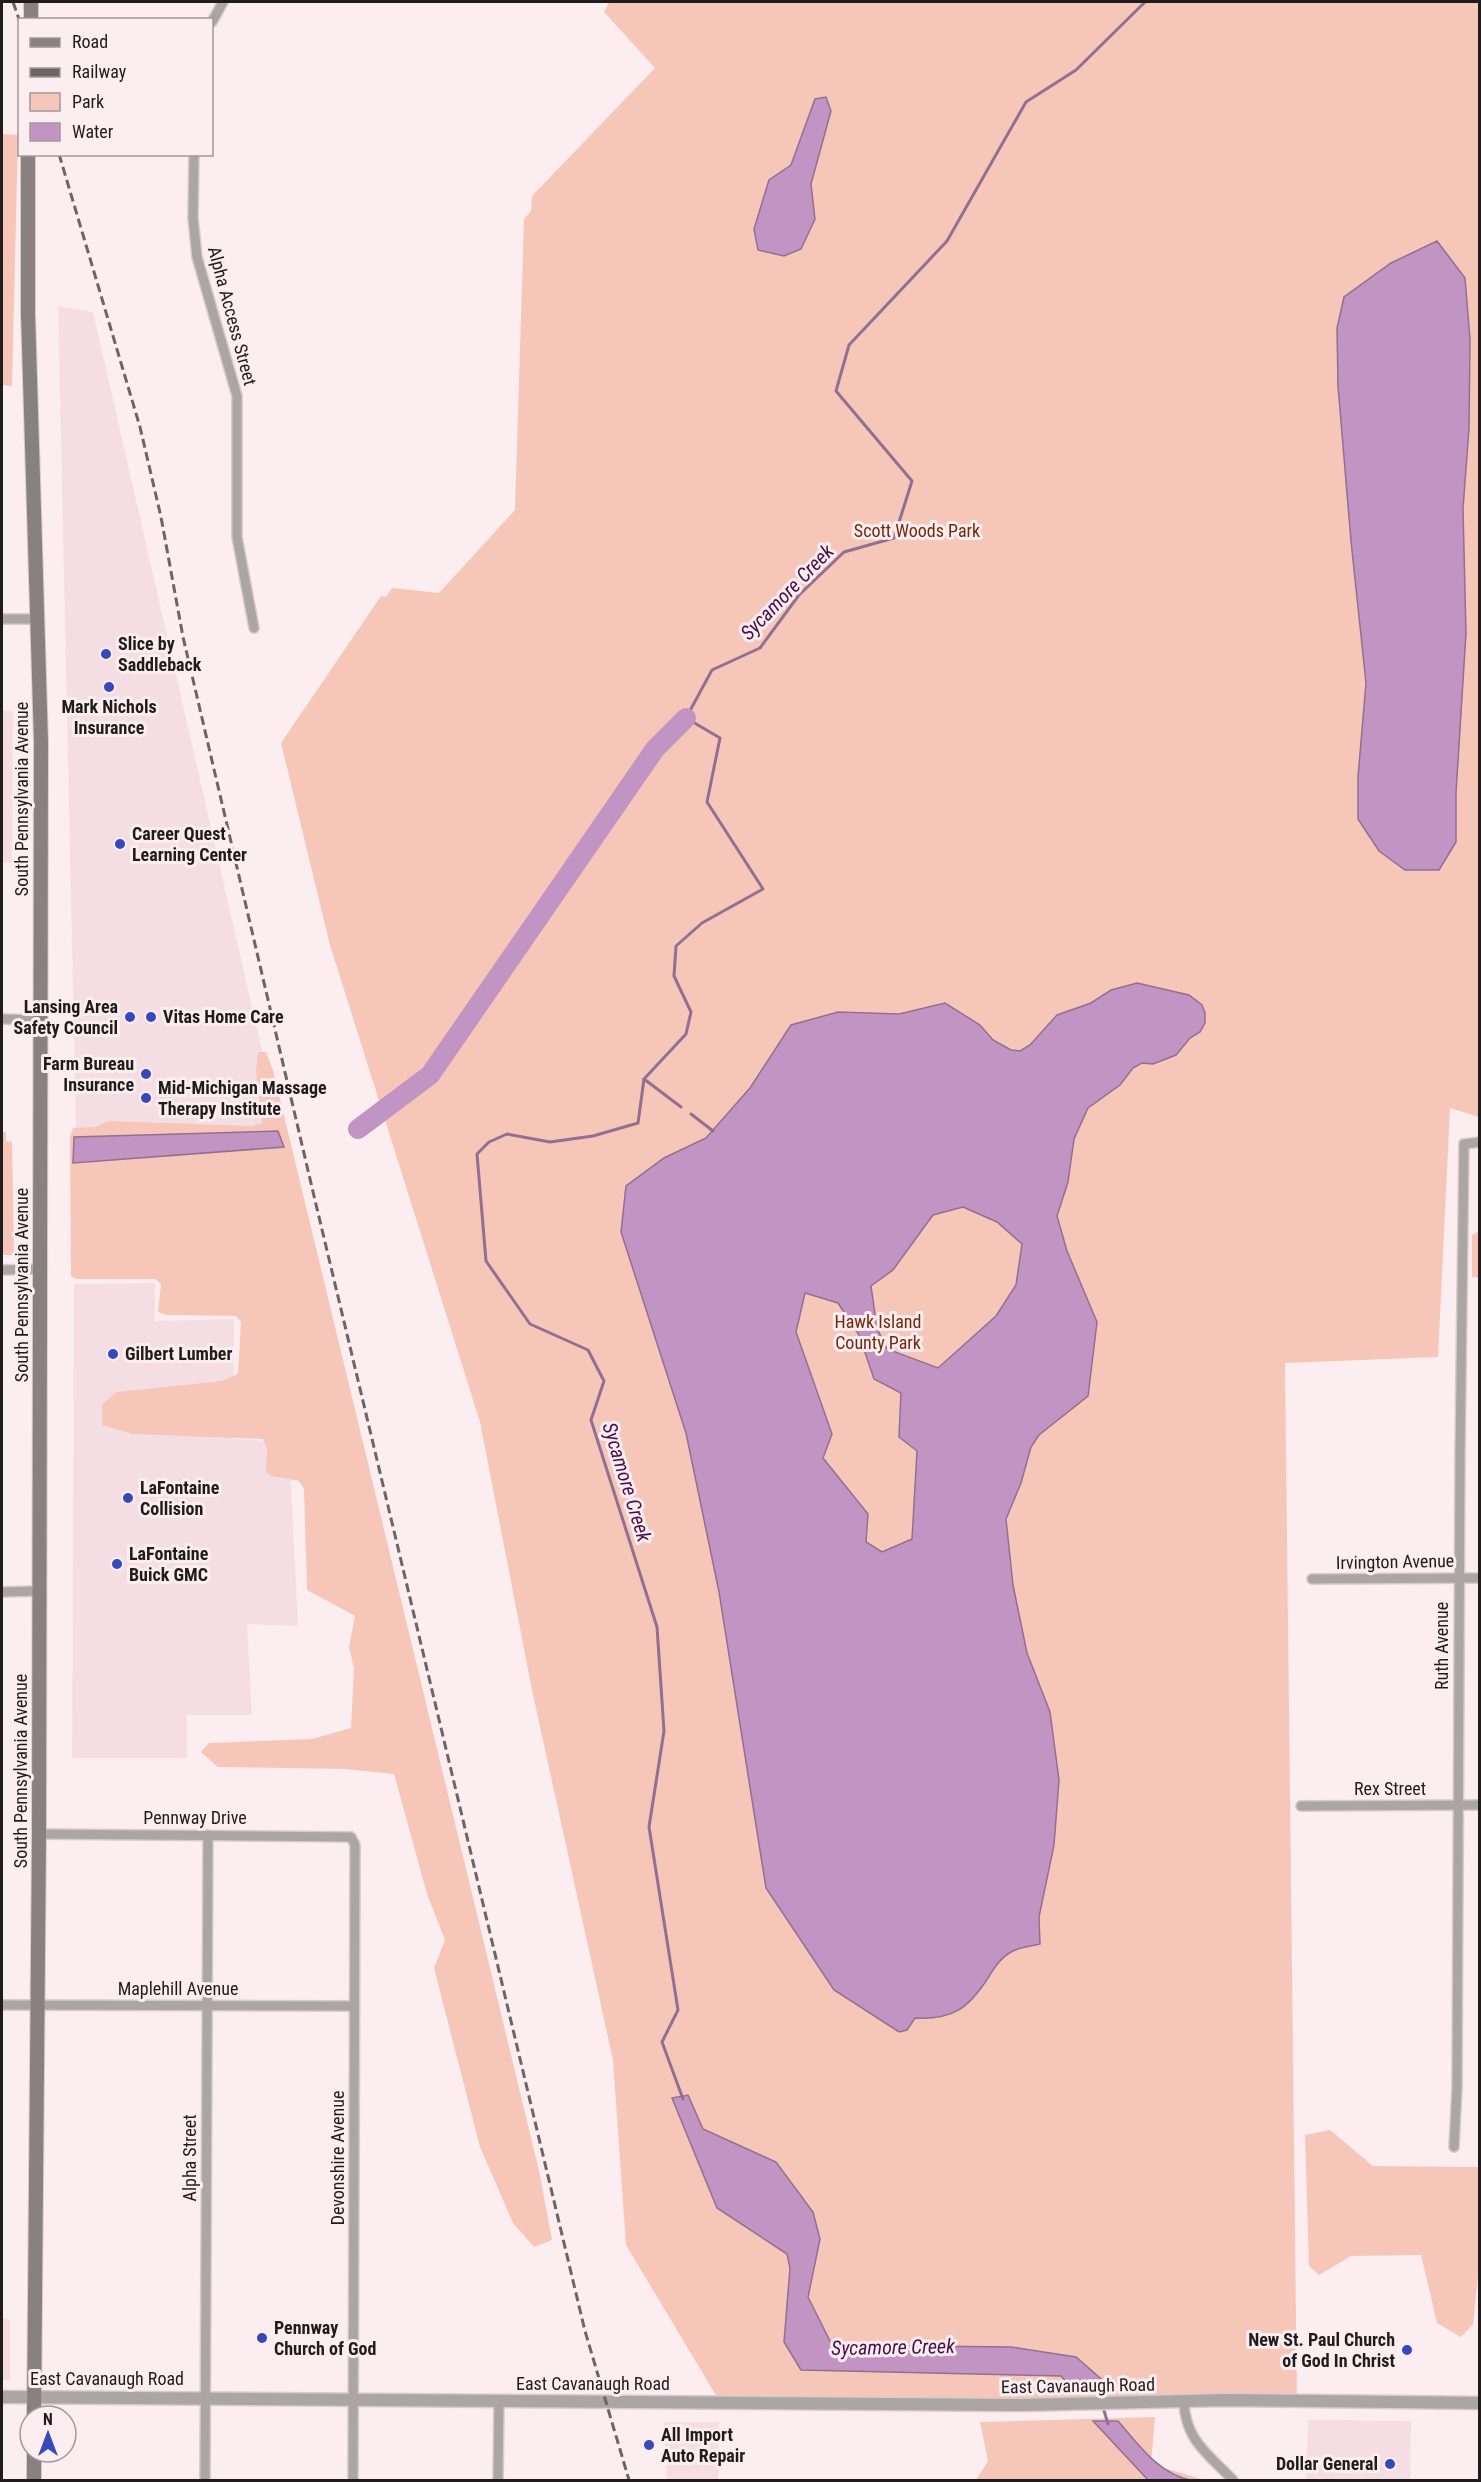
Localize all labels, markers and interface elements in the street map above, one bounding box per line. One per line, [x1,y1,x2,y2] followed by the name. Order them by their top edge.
[18,18,213,156] legend
[72,31,108,52] text: Road
[72,61,127,82] text: Railway
[72,91,104,112] text: Park
[72,121,114,142] text: Water
[204,244,261,388] street label: Alpha Access Street
[854,520,980,541] park label: Scott Woods Park
[735,538,839,645] water label: Sycamore Creek
[118,633,202,675] place label: Slice by Saddleback
[99,647,113,661] marker: Slice by Saddleback
[102,680,116,694] marker: Mark Nichols Insurance
[61,696,157,738] place label: Mark Nichols Insurance
[11,702,32,896] street label: South Pennsylvania Avenue
[132,823,247,865] place label: Career Quest Learning Center
[113,837,127,851] marker: Career Quest Learning Center
[14,996,118,1038] place label: Lansing Area Safety Council
[163,1006,284,1027] place label: Vitas Home Care
[123,1010,137,1024] marker: Lansing Area Safety Council
[144,1010,158,1024] marker: Vitas Home Care
[43,1053,134,1095] place label: Farm Bureau Insurance
[139,1067,153,1081] marker: Farm Bureau Insurance
[158,1077,327,1119] place label: Mid-Michigan Massage Therapy Institute
[139,1091,153,1105] marker: Mid-Michigan Massage Therapy Institute
[11,1188,32,1382] street label: South Pennsylvania Avenue
[835,1311,921,1353] park label: Hawk Island County Park
[125,1343,232,1364] place label: Gilbert Lumber
[106,1347,120,1361] marker: Gilbert Lumber
[597,1419,657,1546] water label: Sycamore Creek
[140,1477,220,1519] place label: LaFontaine Collision
[121,1491,135,1505] marker: LaFontaine Collision
[129,1543,209,1585] place label: LaFontaine Buick GMC
[1336,1550,1454,1573] street label: Irvington Avenue
[110,1557,124,1571] marker: LaFontaine Buick GMC
[1431,1602,1452,1690] street label: Ruth Avenue
[10,1674,31,1868] street label: South Pennsylvania Avenue
[1354,1778,1426,1799] street label: Rex Street
[143,1807,247,1828] street label: Pennway Drive
[118,1978,238,1999] street label: Maplehill Avenue
[327,2091,348,2225] street label: Devonshire Avenue
[179,2114,200,2202] street label: Alpha Street
[274,2317,376,2359] place label: Pennway Church of God
[1248,2329,1395,2371] place label: New St. Paul Church of God In Christ
[255,2331,269,2345] marker: Pennway Church of God
[831,2334,956,2360] water label: Sycamore Creek
[1400,2343,1414,2357] marker: New St. Paul Church of God In Christ
[30,2368,184,2389] street label: East Cavanaugh Road
[516,2373,670,2394] street label: East Cavanaugh Road
[1001,2374,1155,2397] street label: East Cavanaugh Road
[18,2404,78,2464] north arrow
[43,2410,53,2429] text: N
[661,2424,745,2466] place label: All Import Auto Repair
[642,2438,656,2452] marker: All Import Auto Repair
[1276,2453,1378,2474] place label: Dollar General
[1383,2457,1397,2471] marker: Dollar General

